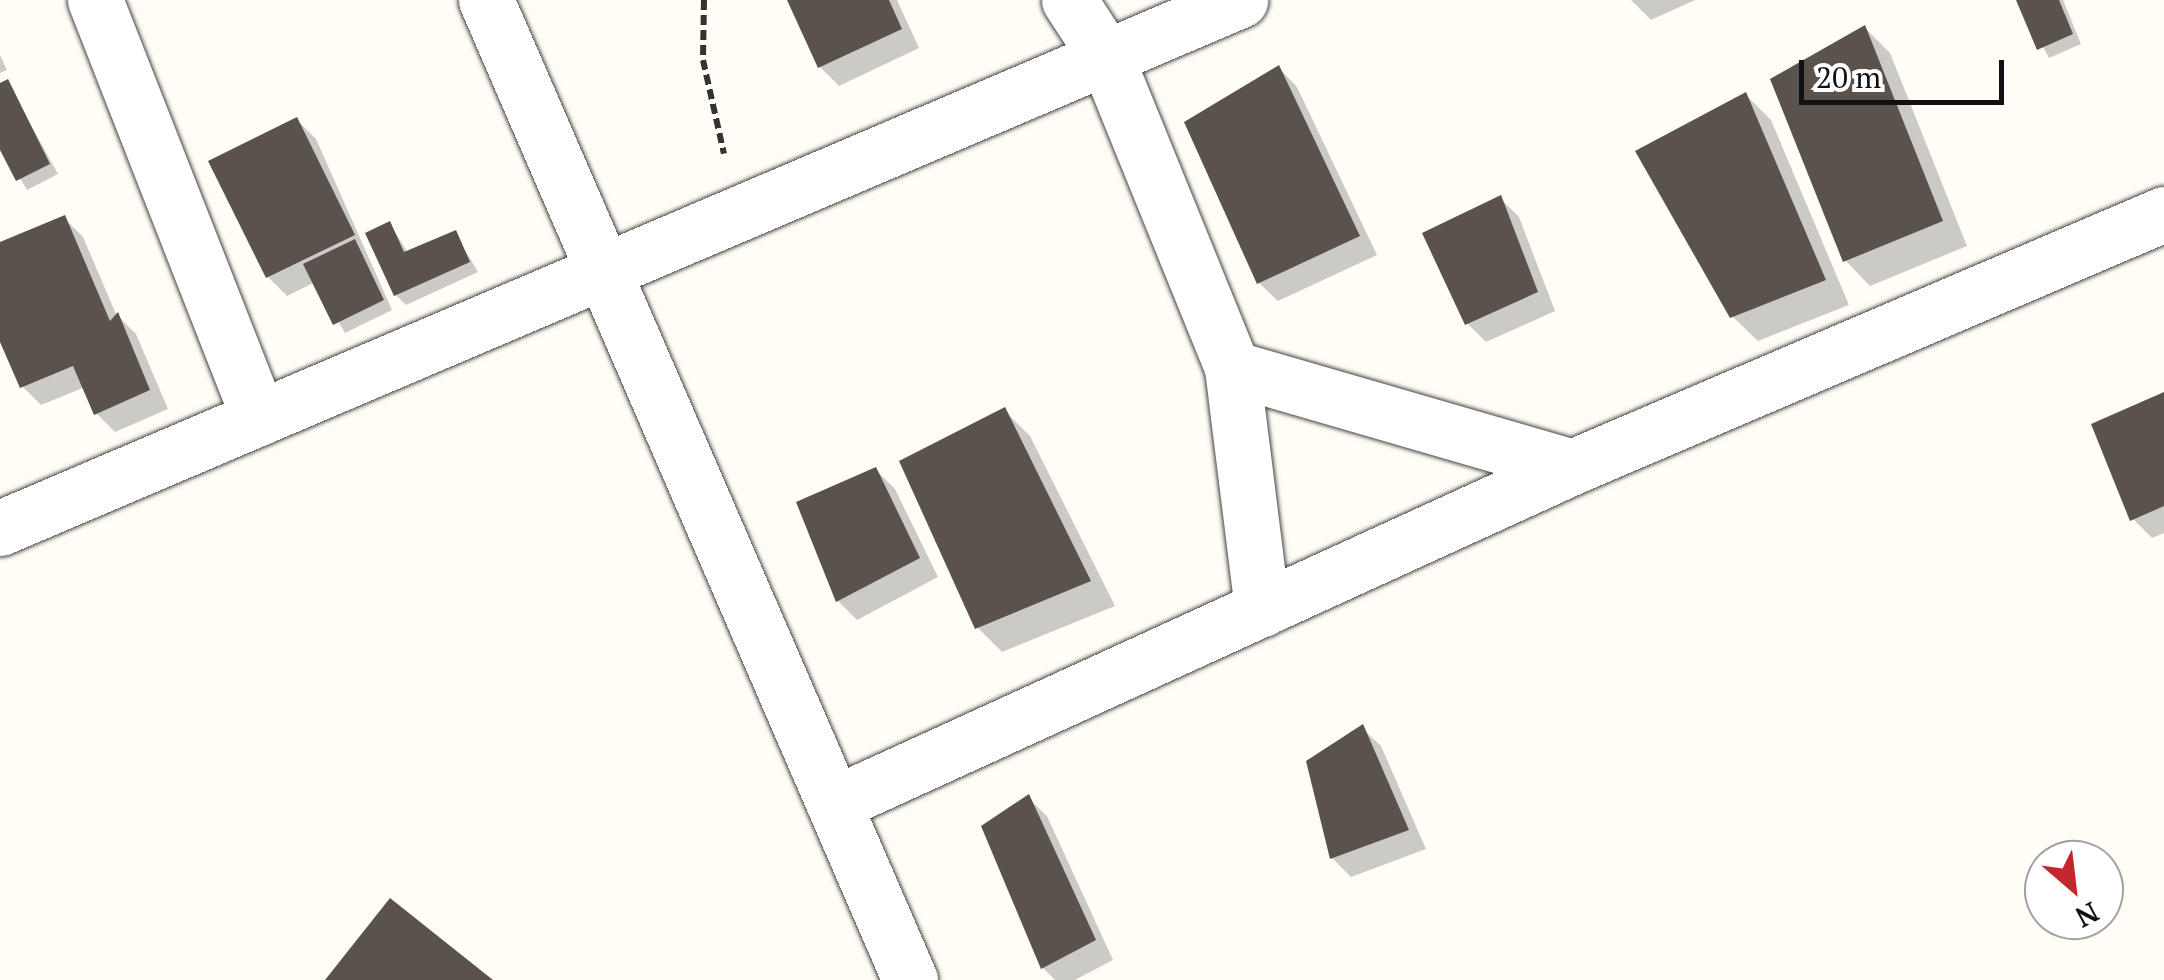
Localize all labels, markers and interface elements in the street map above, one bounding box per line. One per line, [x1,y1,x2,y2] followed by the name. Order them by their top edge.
[1804,40,2009,102] scale bar
[1816,57,1881,97] text: 20 m
[2024,840,2124,940] north arrow
[2069,894,2105,936] text: N

